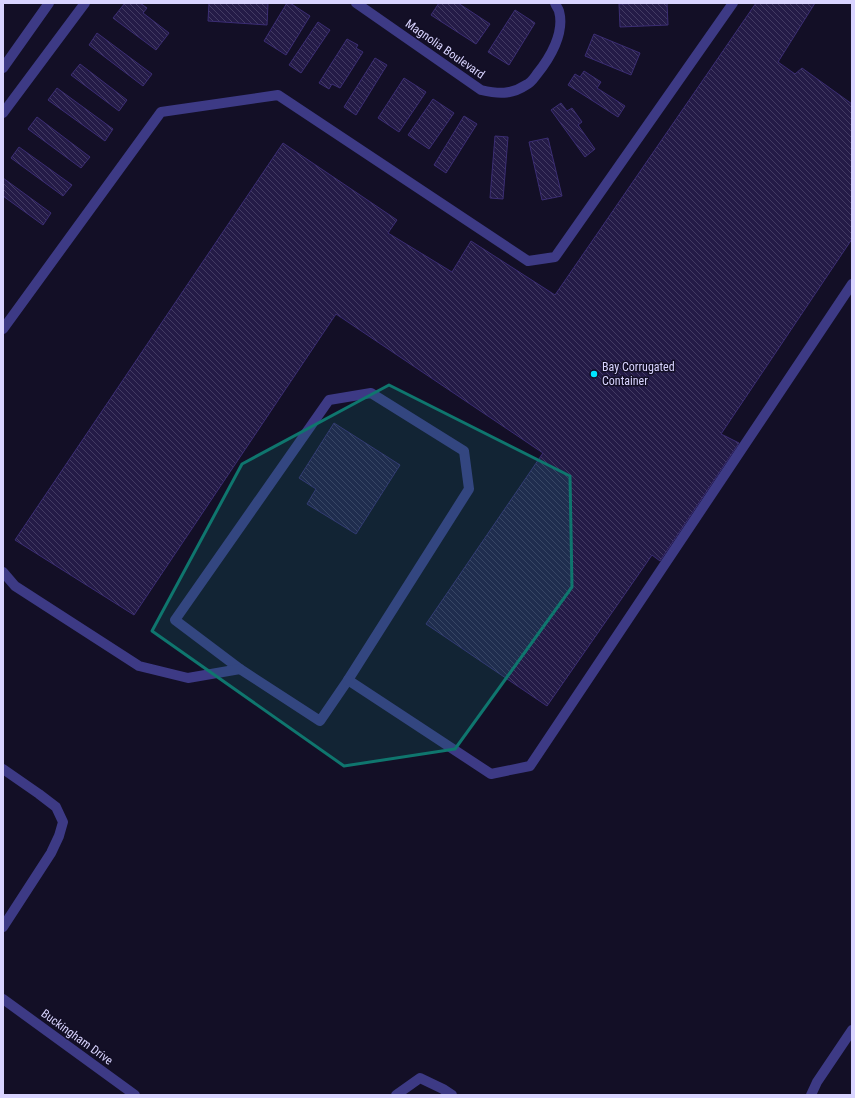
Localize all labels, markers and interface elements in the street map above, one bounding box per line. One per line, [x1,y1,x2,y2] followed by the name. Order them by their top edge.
[403,16,487,82] street label: Magnolia Boulevard
[602,360,675,388] place label: Bay Corrugated Container
[589,369,599,379] marker: Bay Corrugated Container
[38,1006,116,1068] street label: Buckingham Drive

